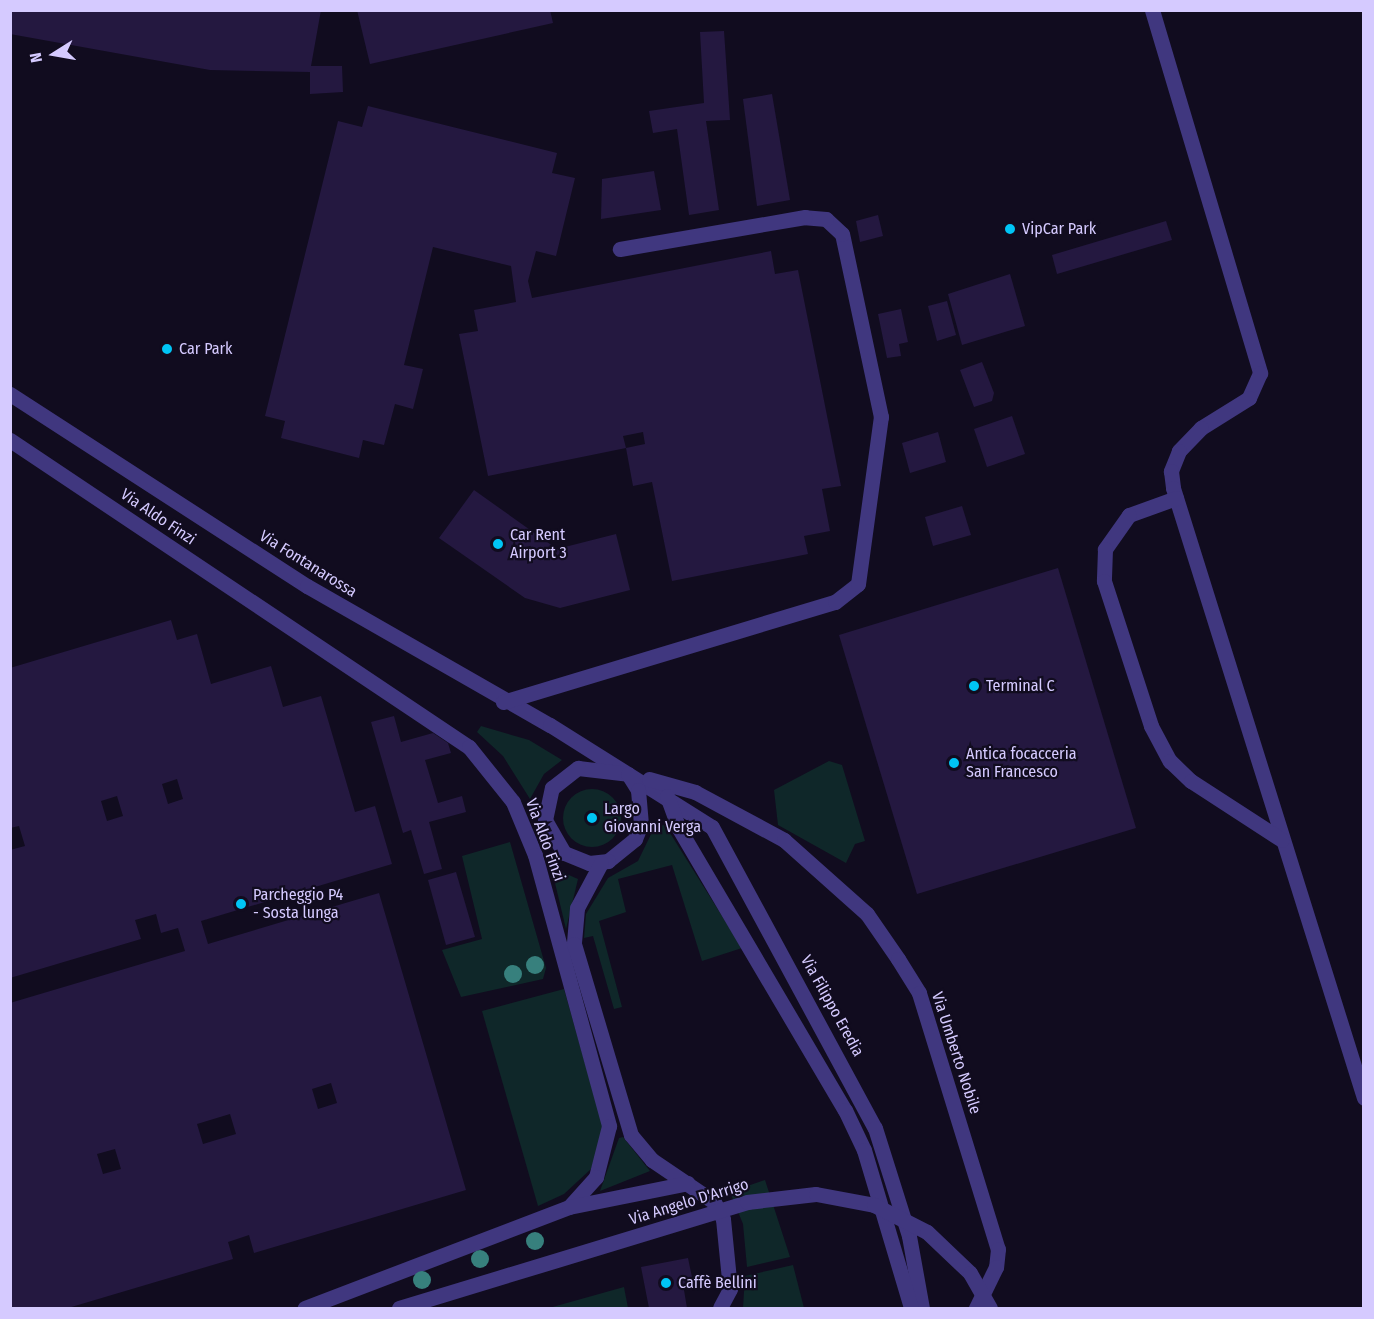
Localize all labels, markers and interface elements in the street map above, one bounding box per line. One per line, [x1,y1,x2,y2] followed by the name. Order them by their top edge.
[24,24,84,84] north arrow
[26,51,46,64] text: N
[1022,219,1096,239] place label: VipCar Park
[1003,222,1017,236] marker: VipCar Park
[179,339,233,359] place label: Car Park
[160,342,174,356] marker: Car Park
[117,485,199,549] street label: Via Aldo Finzi
[510,525,567,563] place label: Car Rent Airport 3
[256,526,360,602] street label: Via Fontanarossa
[491,537,505,551] marker: Car Rent Airport 3
[986,676,1055,696] place label: Terminal C
[967,679,981,693] marker: Terminal C
[966,744,1077,782] place label: Antica focacceria San Francesco
[947,756,961,770] marker: Antica focacceria San Francesco
[521,796,569,884] street label: Via Aldo Finzi
[604,799,701,837] place label: Largo Giovanni Verga
[585,811,599,825] marker: Largo Giovanni Verga
[253,885,343,923] place label: Parcheggio P4 - Sosta lunga
[234,897,248,911] marker: Parcheggio P4 - Sosta lunga
[796,952,868,1060] street label: Via Filippo Eredia
[927,989,985,1117] street label: Via Umberto Nobile
[627,1175,751,1229] street label: Via Angelo D'Arrigo
[678,1273,757,1293] place label: Caffè Bellini
[659,1276,673,1290] marker: Caffè Bellini

